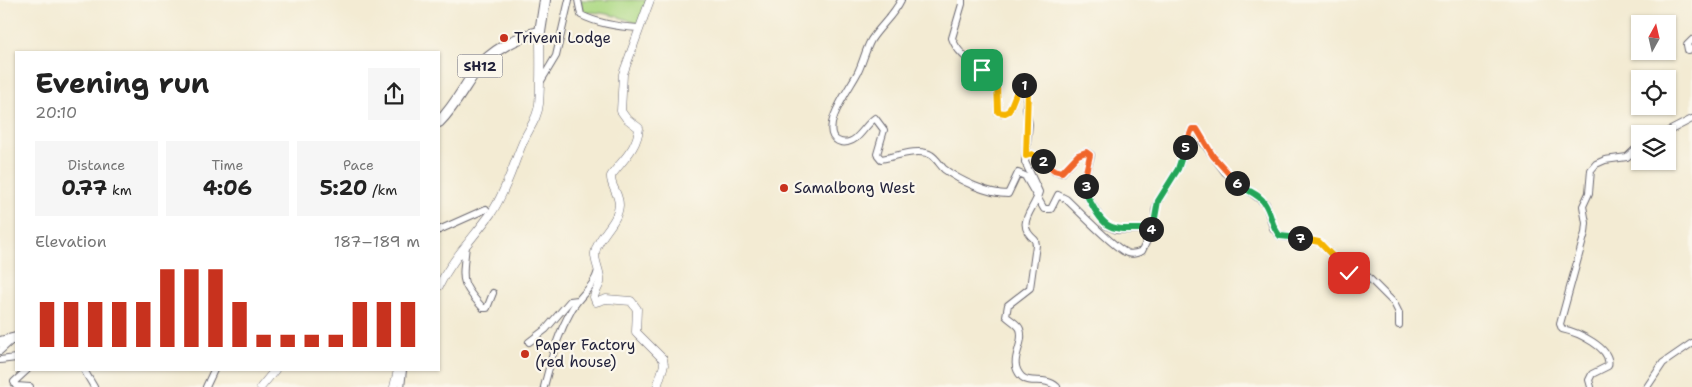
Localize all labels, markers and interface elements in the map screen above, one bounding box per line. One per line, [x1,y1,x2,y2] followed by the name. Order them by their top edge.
[1631,15,1676,60] north arrow
[1631,15,1676,170] map controls
[514,28,611,48] place label: Triveni Lodge
[498,32,510,44] marker: Triveni Lodge
[961,49,1003,91] pin
[458,54,502,78] road number: SH12
[968,56,996,84] icon: arrive
[35,64,210,102] text: Evening run
[368,68,420,120] button: share
[1631,70,1676,115] button: locate
[1012,72,1036,98] pin: 1
[1021,76,1028,94] text: 1
[35,102,77,123] text: 20:10
[1631,125,1676,170] button: layers
[1172,134,1198,160] pin: 5
[1181,138,1190,156] text: 5
[1030,148,1056,174] pin: 2
[1039,152,1048,170] text: 2
[68,156,125,174] text: Distance
[211,156,244,174] text: Time
[343,156,374,174] text: Pace
[1224,170,1250,196] pin: 6
[61,174,107,202] text: 0.77
[203,174,252,202] text: 4:06
[320,174,367,202] text: 5:20
[1074,174,1098,198] pin: 3
[1233,174,1242,192] text: 6
[1082,177,1091,195] text: 3
[794,178,915,198] place label: Samalbong West
[107,181,132,199] text: km
[367,181,397,199] text: /km
[778,182,790,194] marker: Samalbong West
[1138,216,1164,242] pin: 4
[1147,220,1156,238] text: 4
[1288,226,1312,250] pin: 7
[1296,229,1305,247] text: 7
[35,231,107,252] text: Elevation
[334,231,420,252] text: 187–189 m
[1328,252,1370,294] pin
[1335,259,1363,287] icon: check
[535,335,635,372] place label: Paper Factory (red house)
[519,348,531,360] marker: Paper Factory (red house)

